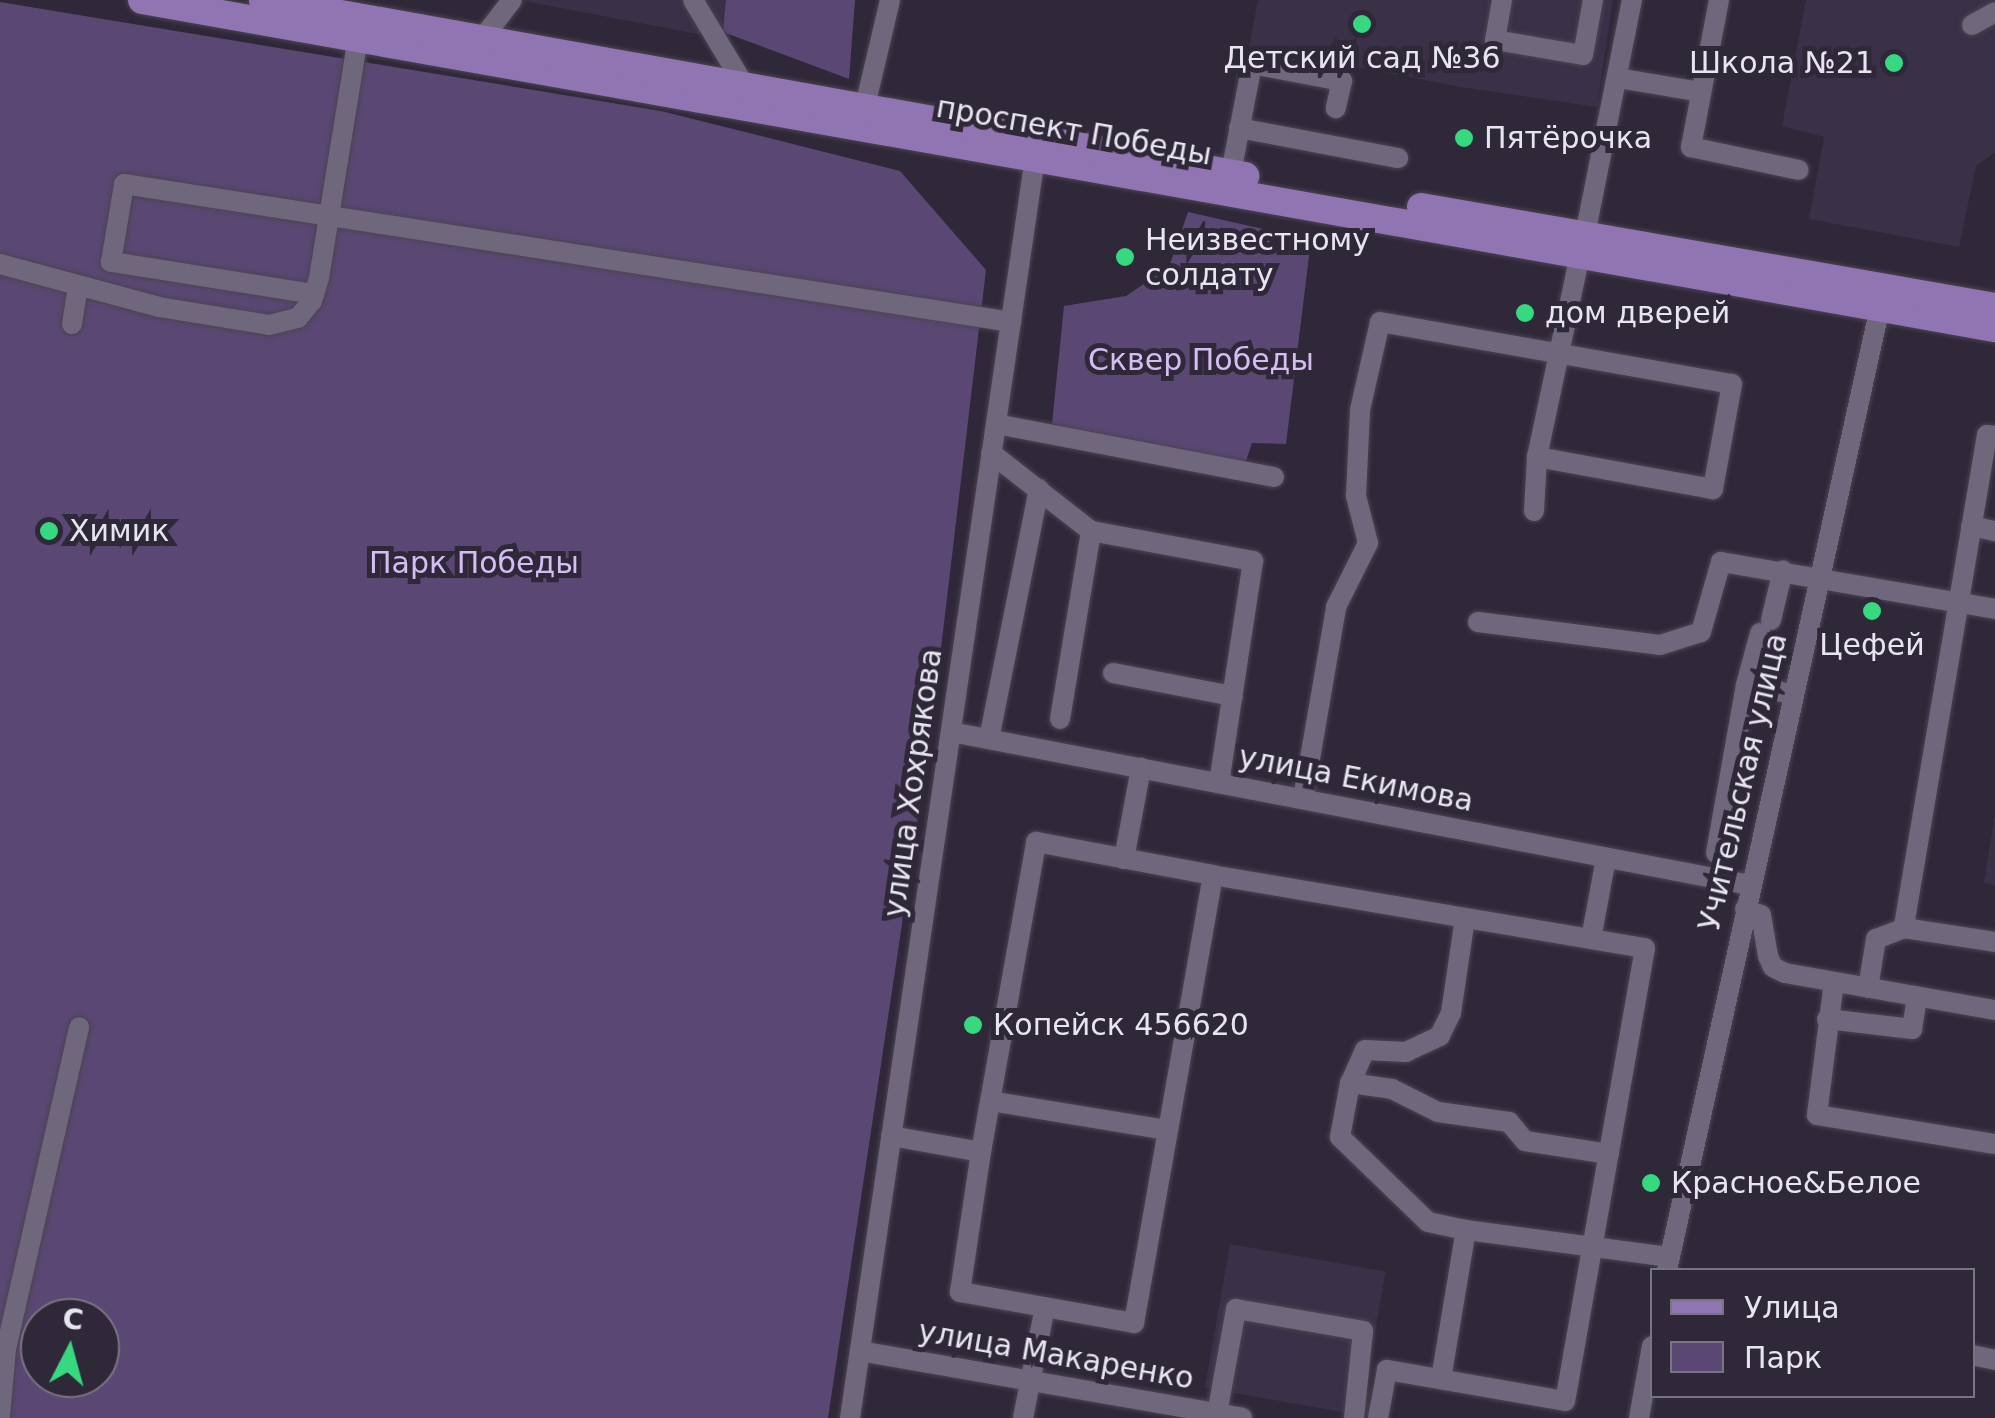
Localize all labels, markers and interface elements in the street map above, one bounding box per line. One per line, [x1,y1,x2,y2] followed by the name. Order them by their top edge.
[1351,13,1373,35] marker: Детский сад №36
[1223,40,1501,76] place label: Детский сад №36
[1689,45,1874,81] place label: Школа №21
[1883,52,1905,74] marker: Школа №21
[933,89,1215,173] street label: проспект Победы
[1484,120,1652,156] place label: Пятёрочка
[1453,127,1475,149] marker: Пятёрочка
[1145,222,1370,292] place label: Неизвестному солдату
[1114,246,1136,268] marker: Неизвестному солдату
[1545,295,1730,331] place label: дом дверей
[1514,302,1536,324] marker: дом дверей
[1088,342,1314,378] park label: Сквер Победы
[69,513,169,549] place label: Химик
[38,520,60,542] marker: Химик
[369,545,579,581] park label: Парк Победы
[1861,600,1883,622] marker: Цефей
[1819,627,1925,663] place label: Цефей
[1691,630,1795,934] street label: Учительская улица
[876,646,950,920] street label: улица Хохрякова
[1236,739,1476,819] street label: улица Екимова
[993,1007,1249,1043] place label: Копейск 456620
[962,1014,984,1036] marker: Копейск 456620
[1671,1165,1921,1201] place label: Красное&Белое
[1640,1172,1662,1194] marker: Красное&Белое
[1650,1268,1975,1398] legend
[1744,1290,1840,1325] text: Улица
[20,1298,120,1398] north arrow
[61,1302,85,1337] text: С
[915,1313,1197,1397] street label: улица Макаренко
[1744,1340,1822,1375] text: Парк

